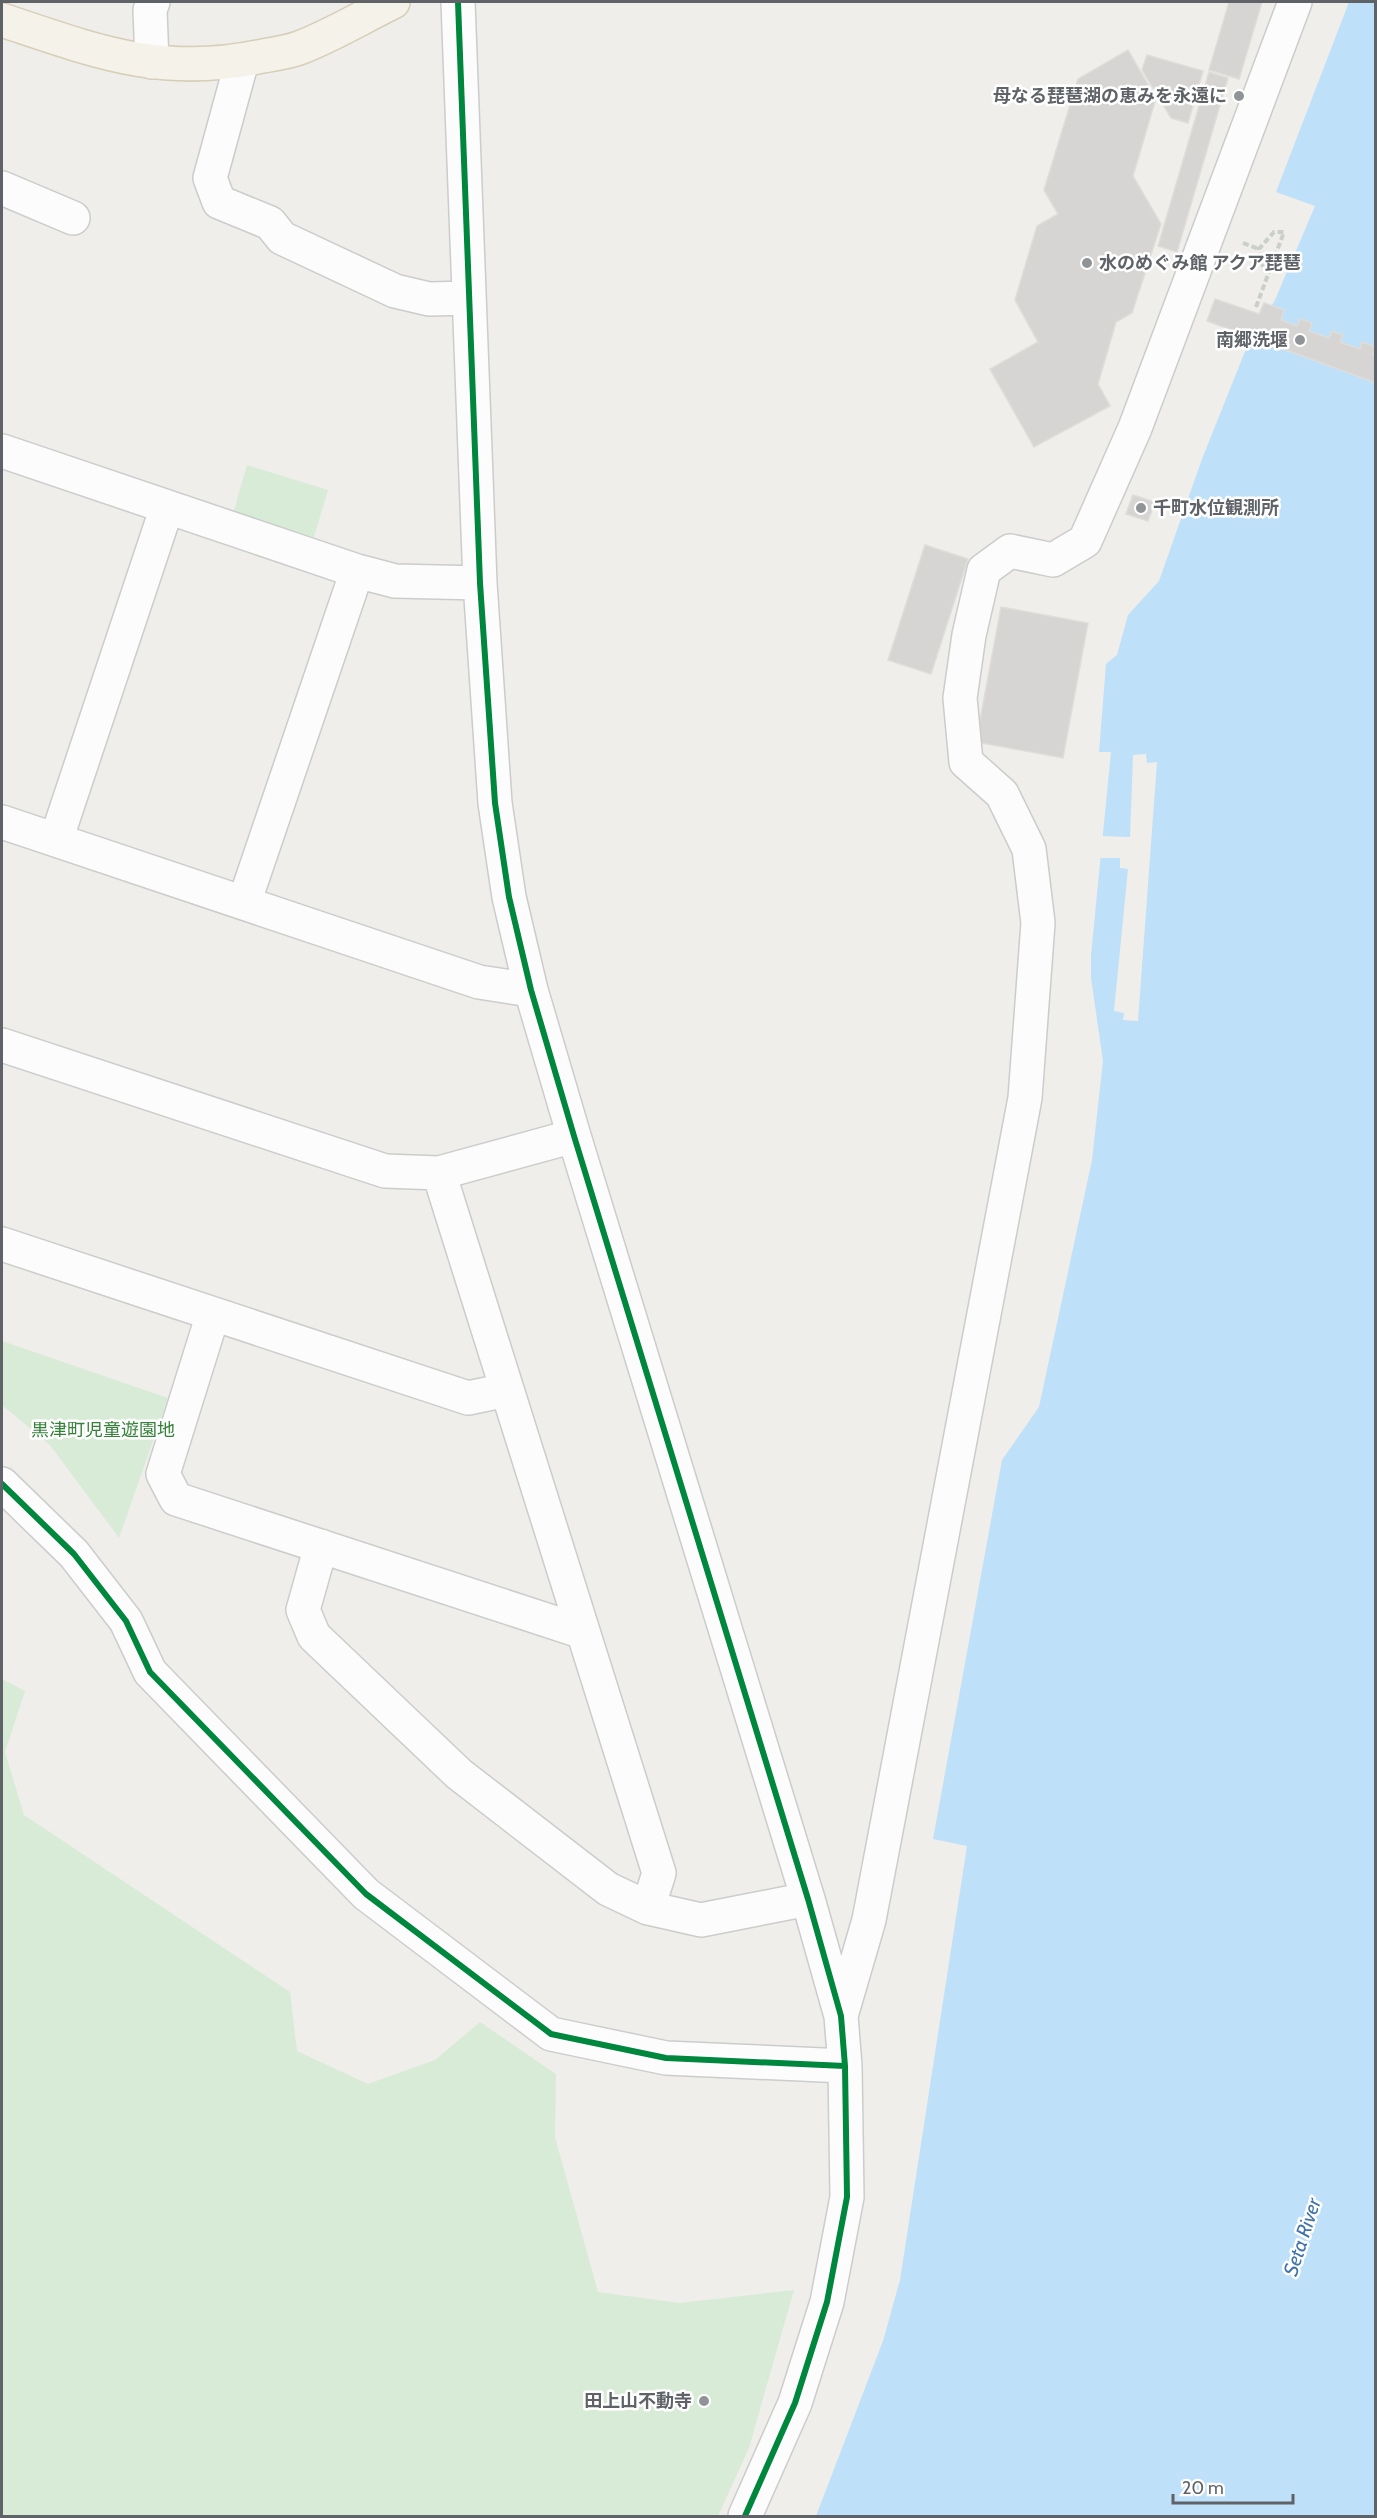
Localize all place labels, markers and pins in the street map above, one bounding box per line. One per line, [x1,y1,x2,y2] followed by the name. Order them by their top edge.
[993,85,1227,107] place label: 母なる琵琶湖の恵みを永遠に
[1232,89,1246,103] marker: 母なる琵琶湖の恵みを永遠に
[1099,252,1301,274] place label: 水のめぐみ館 アクア琵琶
[1080,256,1094,270] marker: 水のめぐみ館 アクア琵琶
[1216,329,1288,351] place label: 南郷洗堰
[1293,333,1307,347] marker: 南郷洗堰
[1153,497,1279,519] place label: 千町水位観測所
[1134,501,1148,515] marker: 千町水位観測所
[584,2390,692,2412] place label: 田上山不動寺
[697,2394,711,2408] marker: 田上山不動寺

